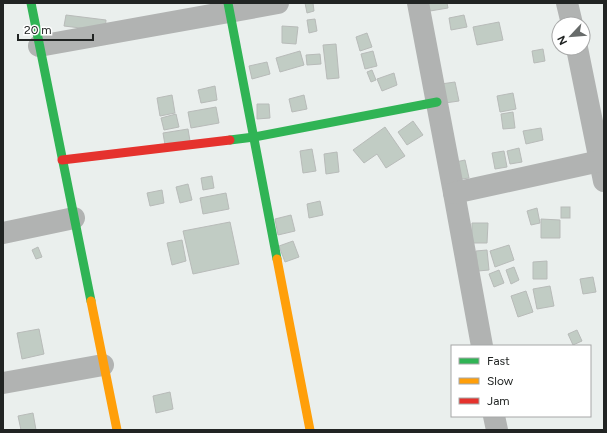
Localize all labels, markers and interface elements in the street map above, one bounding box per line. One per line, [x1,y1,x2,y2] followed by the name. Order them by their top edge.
[18,16,93,42] scale bar
[551,16,591,56] north arrow
[24,23,52,37] text: 20 m
[555,33,570,47] text: N
[451,345,591,417] legend
[487,354,510,368] text: Fast
[487,374,514,388] text: Slow
[487,394,510,408] text: Jam

